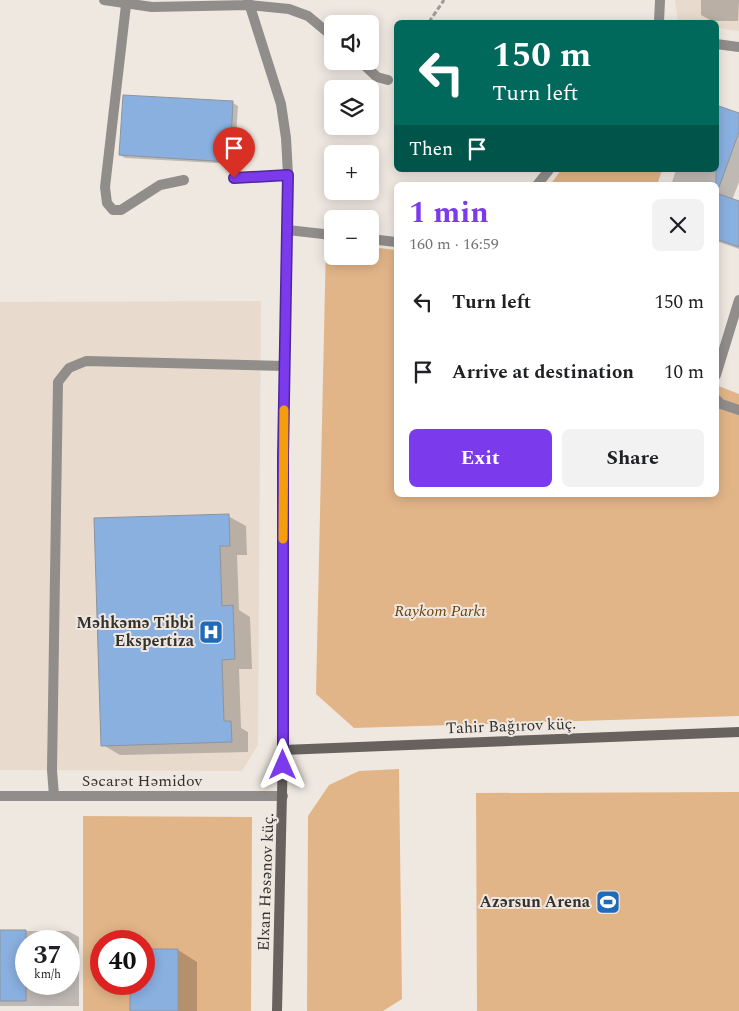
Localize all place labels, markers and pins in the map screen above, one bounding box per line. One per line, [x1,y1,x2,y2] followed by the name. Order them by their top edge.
[213,127,255,178] pin
[76,611,195,653] place label: Məhkəmə Tibbi Ekspertiza
[198,619,224,645] hospital icon: Məhkəmə Tibbi Ekspertiza
[595,889,621,915] sports icon: Azərsun Arena
[480,890,591,914] place label: Azərsun Arena

